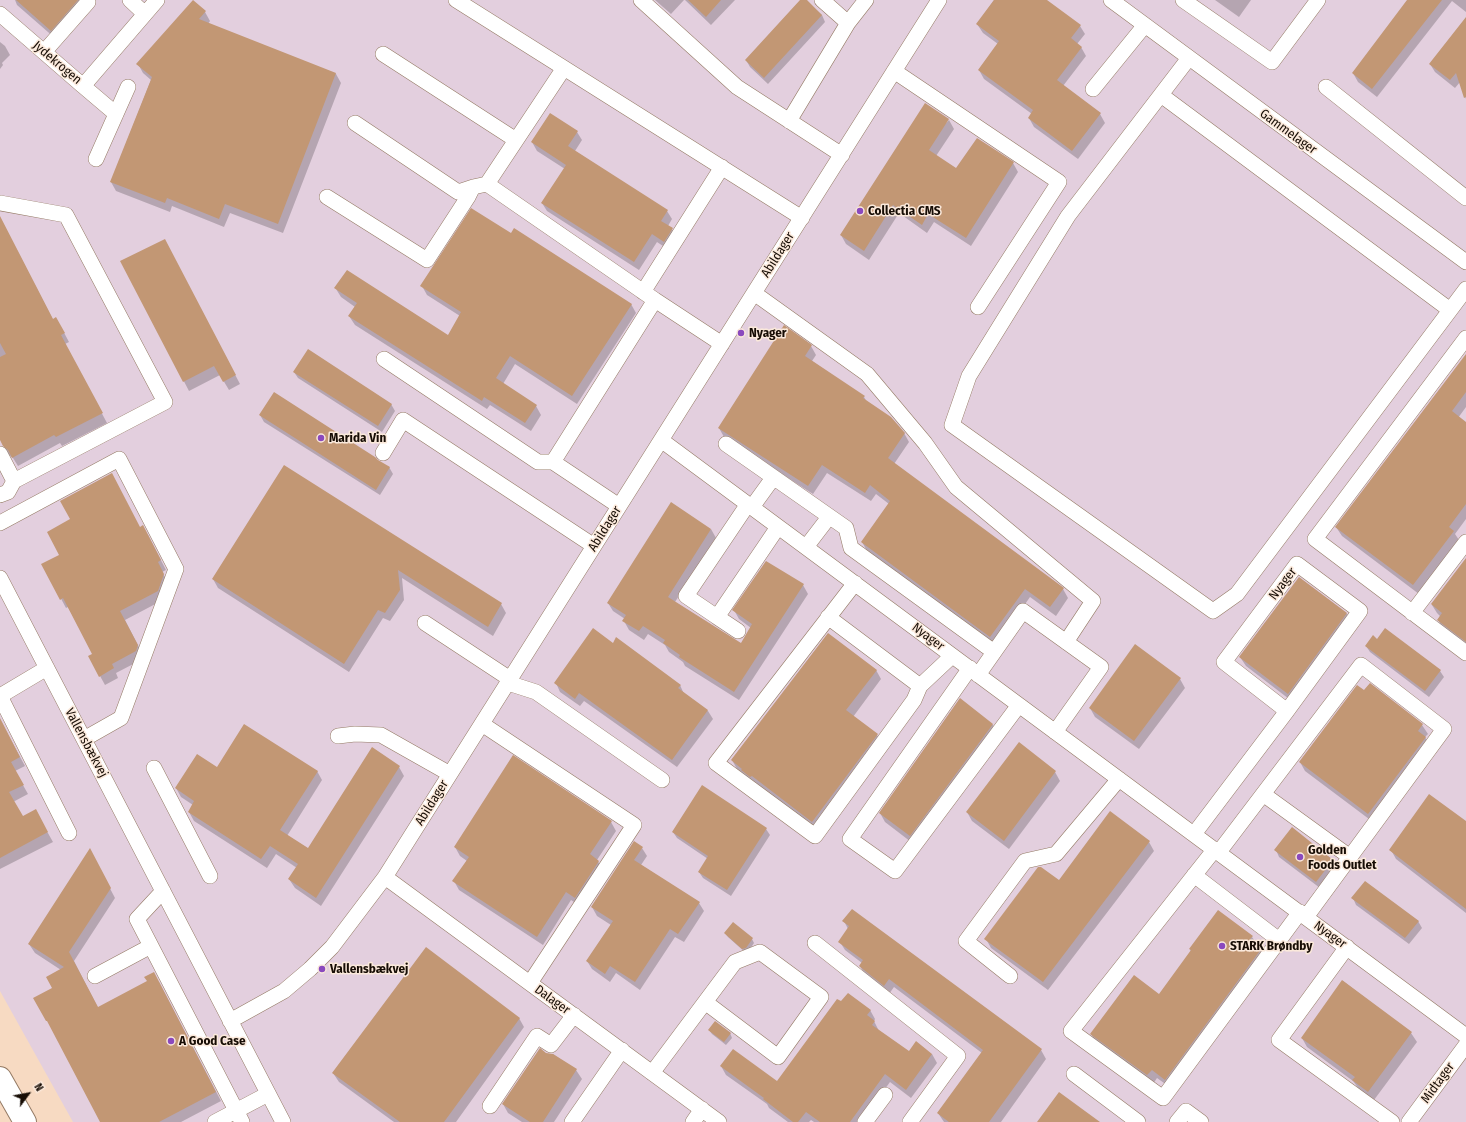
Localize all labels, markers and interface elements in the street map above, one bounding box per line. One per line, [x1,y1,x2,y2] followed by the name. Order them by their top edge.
[29,38,85,88] street label: Jydekrogen
[1256,106,1320,158] street label: Gammelager
[868,203,941,219] place label: Collectia CMS
[855,206,865,216] marker: Collectia CMS
[758,229,798,281] street label: Abildager
[749,325,787,341] place label: Nyager
[736,328,746,338] marker: Nyager
[329,430,386,446] place label: Marida Vin
[316,433,326,443] marker: Marida Vin
[585,503,625,555] street label: Abildager
[1266,565,1300,603] street label: Nyager
[909,620,947,654] street label: Nyager
[61,706,111,780] street label: Vallensbækvej
[412,777,452,829] street label: Abildager
[1308,842,1377,873] place label: Golden Foods Outlet
[1295,852,1305,862] marker: Golden Foods Outlet
[1311,918,1349,952] street label: Nyager
[1230,938,1312,954] place label: STARK Brøndby
[1217,941,1227,951] marker: STARK Brøndby
[330,961,408,977] place label: Vallensbækvej
[317,964,327,974] marker: Vallensbækvej
[531,982,573,1018] street label: Dalager
[179,1033,245,1049] place label: A Good Case
[166,1036,176,1046] marker: A Good Case
[1418,1060,1458,1106] street label: Midtager
[8,1074,48,1114] north arrow
[31,1081,46,1094] text: N

